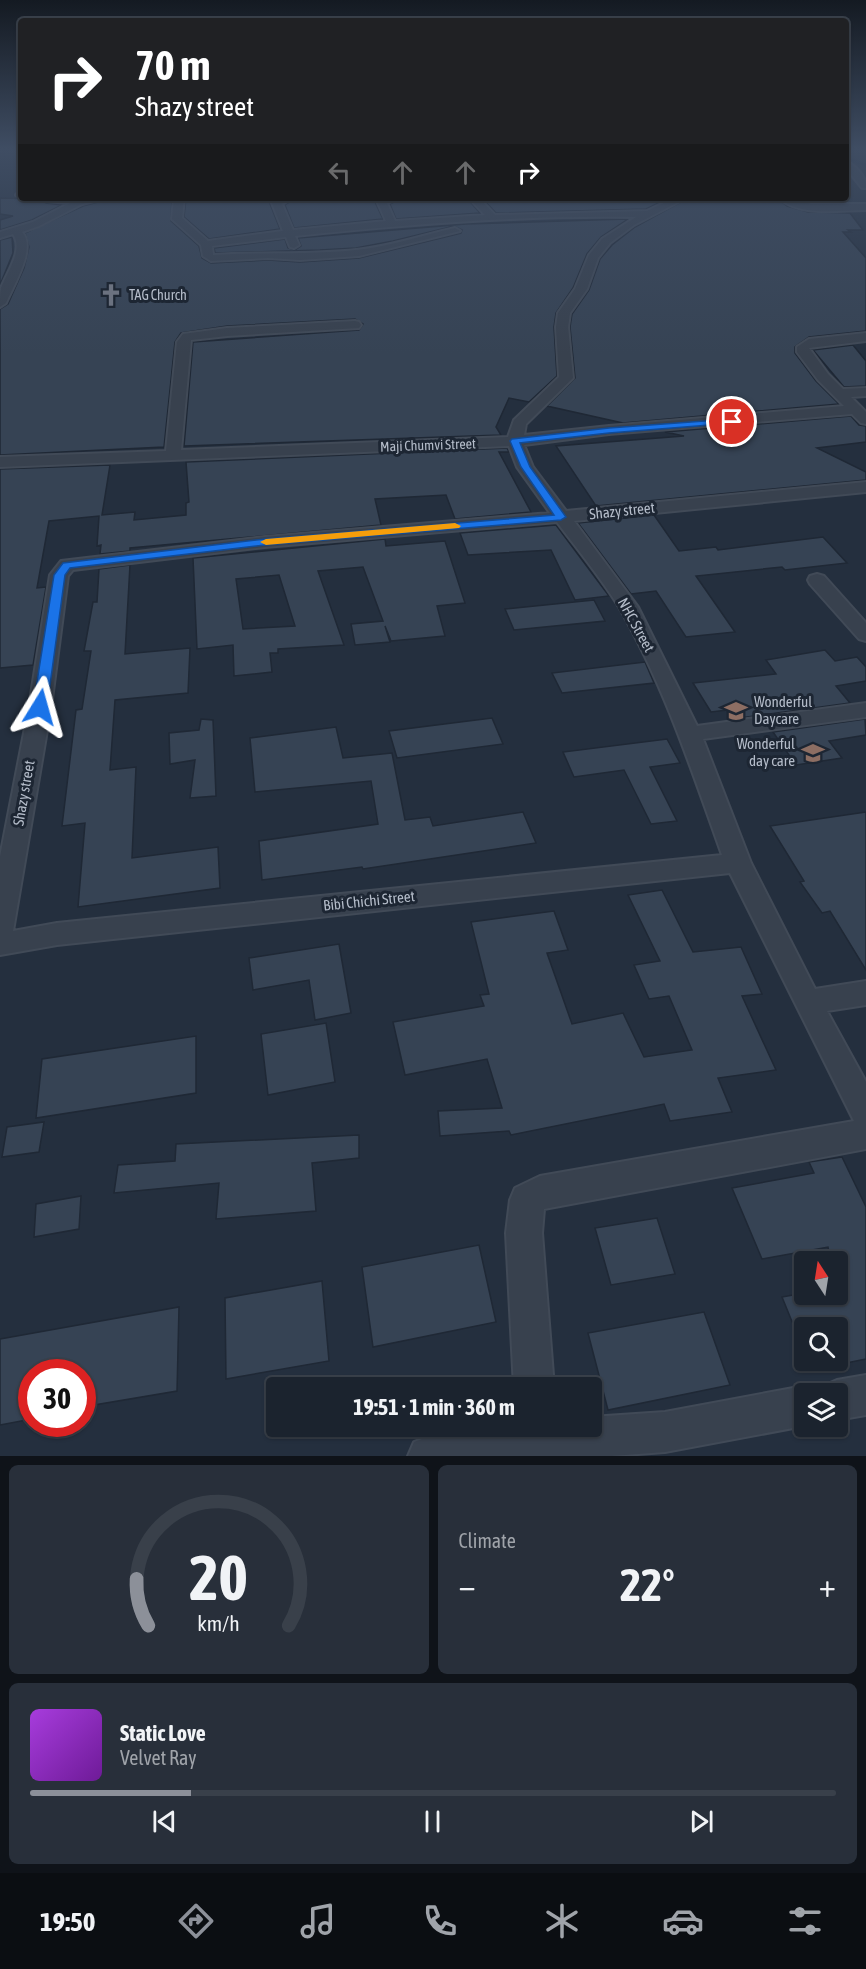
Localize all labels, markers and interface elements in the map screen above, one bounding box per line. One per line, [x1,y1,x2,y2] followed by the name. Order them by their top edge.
[135,41,210,89] text: 70 m
[36,42,114,120] icon: right
[135,91,254,122] text: Shazy street
[323,156,356,189] icon: left
[386,156,419,189] icon: ahead
[449,156,482,189] icon: ahead
[512,156,545,189] icon: right
[98,282,124,308] church icon: TAG Church
[129,287,187,303] place label: TAG Church
[706,396,757,447] pin
[715,405,748,438] icon: arrive
[380,435,476,455] street label: Maji Chumvi Street
[588,499,656,522] street label: Shazy street
[615,595,658,655] street label: NHC Street
[8,675,72,739] position arrow
[754,693,812,727] place label: Wonderful Daycare
[723,698,749,724] school or university icon: Wonderful Daycare
[737,735,795,769] place label: Wonderful day care
[800,740,826,766] school or university icon: Wonderful day care
[9,759,38,827] street label: Shazy street
[322,887,416,914] street label: Bibi Chichi Street
[794,1251,848,1305] north arrow
[794,1251,848,1437] map controls
[794,1317,848,1371] button: search
[18,1359,96,1437] speed limit sign: 30
[794,1383,848,1437] button: layers
[353,1394,515,1420] text: 19:51 · 1 min · 360 m
[459,1529,516,1552] text: Climate
[189,1542,248,1613] text: 20
[620,1559,675,1611] text: 22°
[459,1566,476,1604] text: −
[819,1566,836,1604] text: +
[197,1612,240,1637] text: km/h
[120,1720,206,1746] text: Static Love
[120,1746,197,1769] text: Velvet Ray
[148,1805,181,1838] icon: previous
[416,1805,449,1838] icon: pause
[685,1805,718,1838] icon: next
[175,1900,217,1942] icon: directions
[297,1900,339,1942] icon: music
[419,1900,461,1942] icon: phone
[541,1900,583,1942] icon: climate
[662,1900,704,1942] icon: car
[784,1900,826,1942] icon: filters
[40,1906,95,1937] text: 19:50

